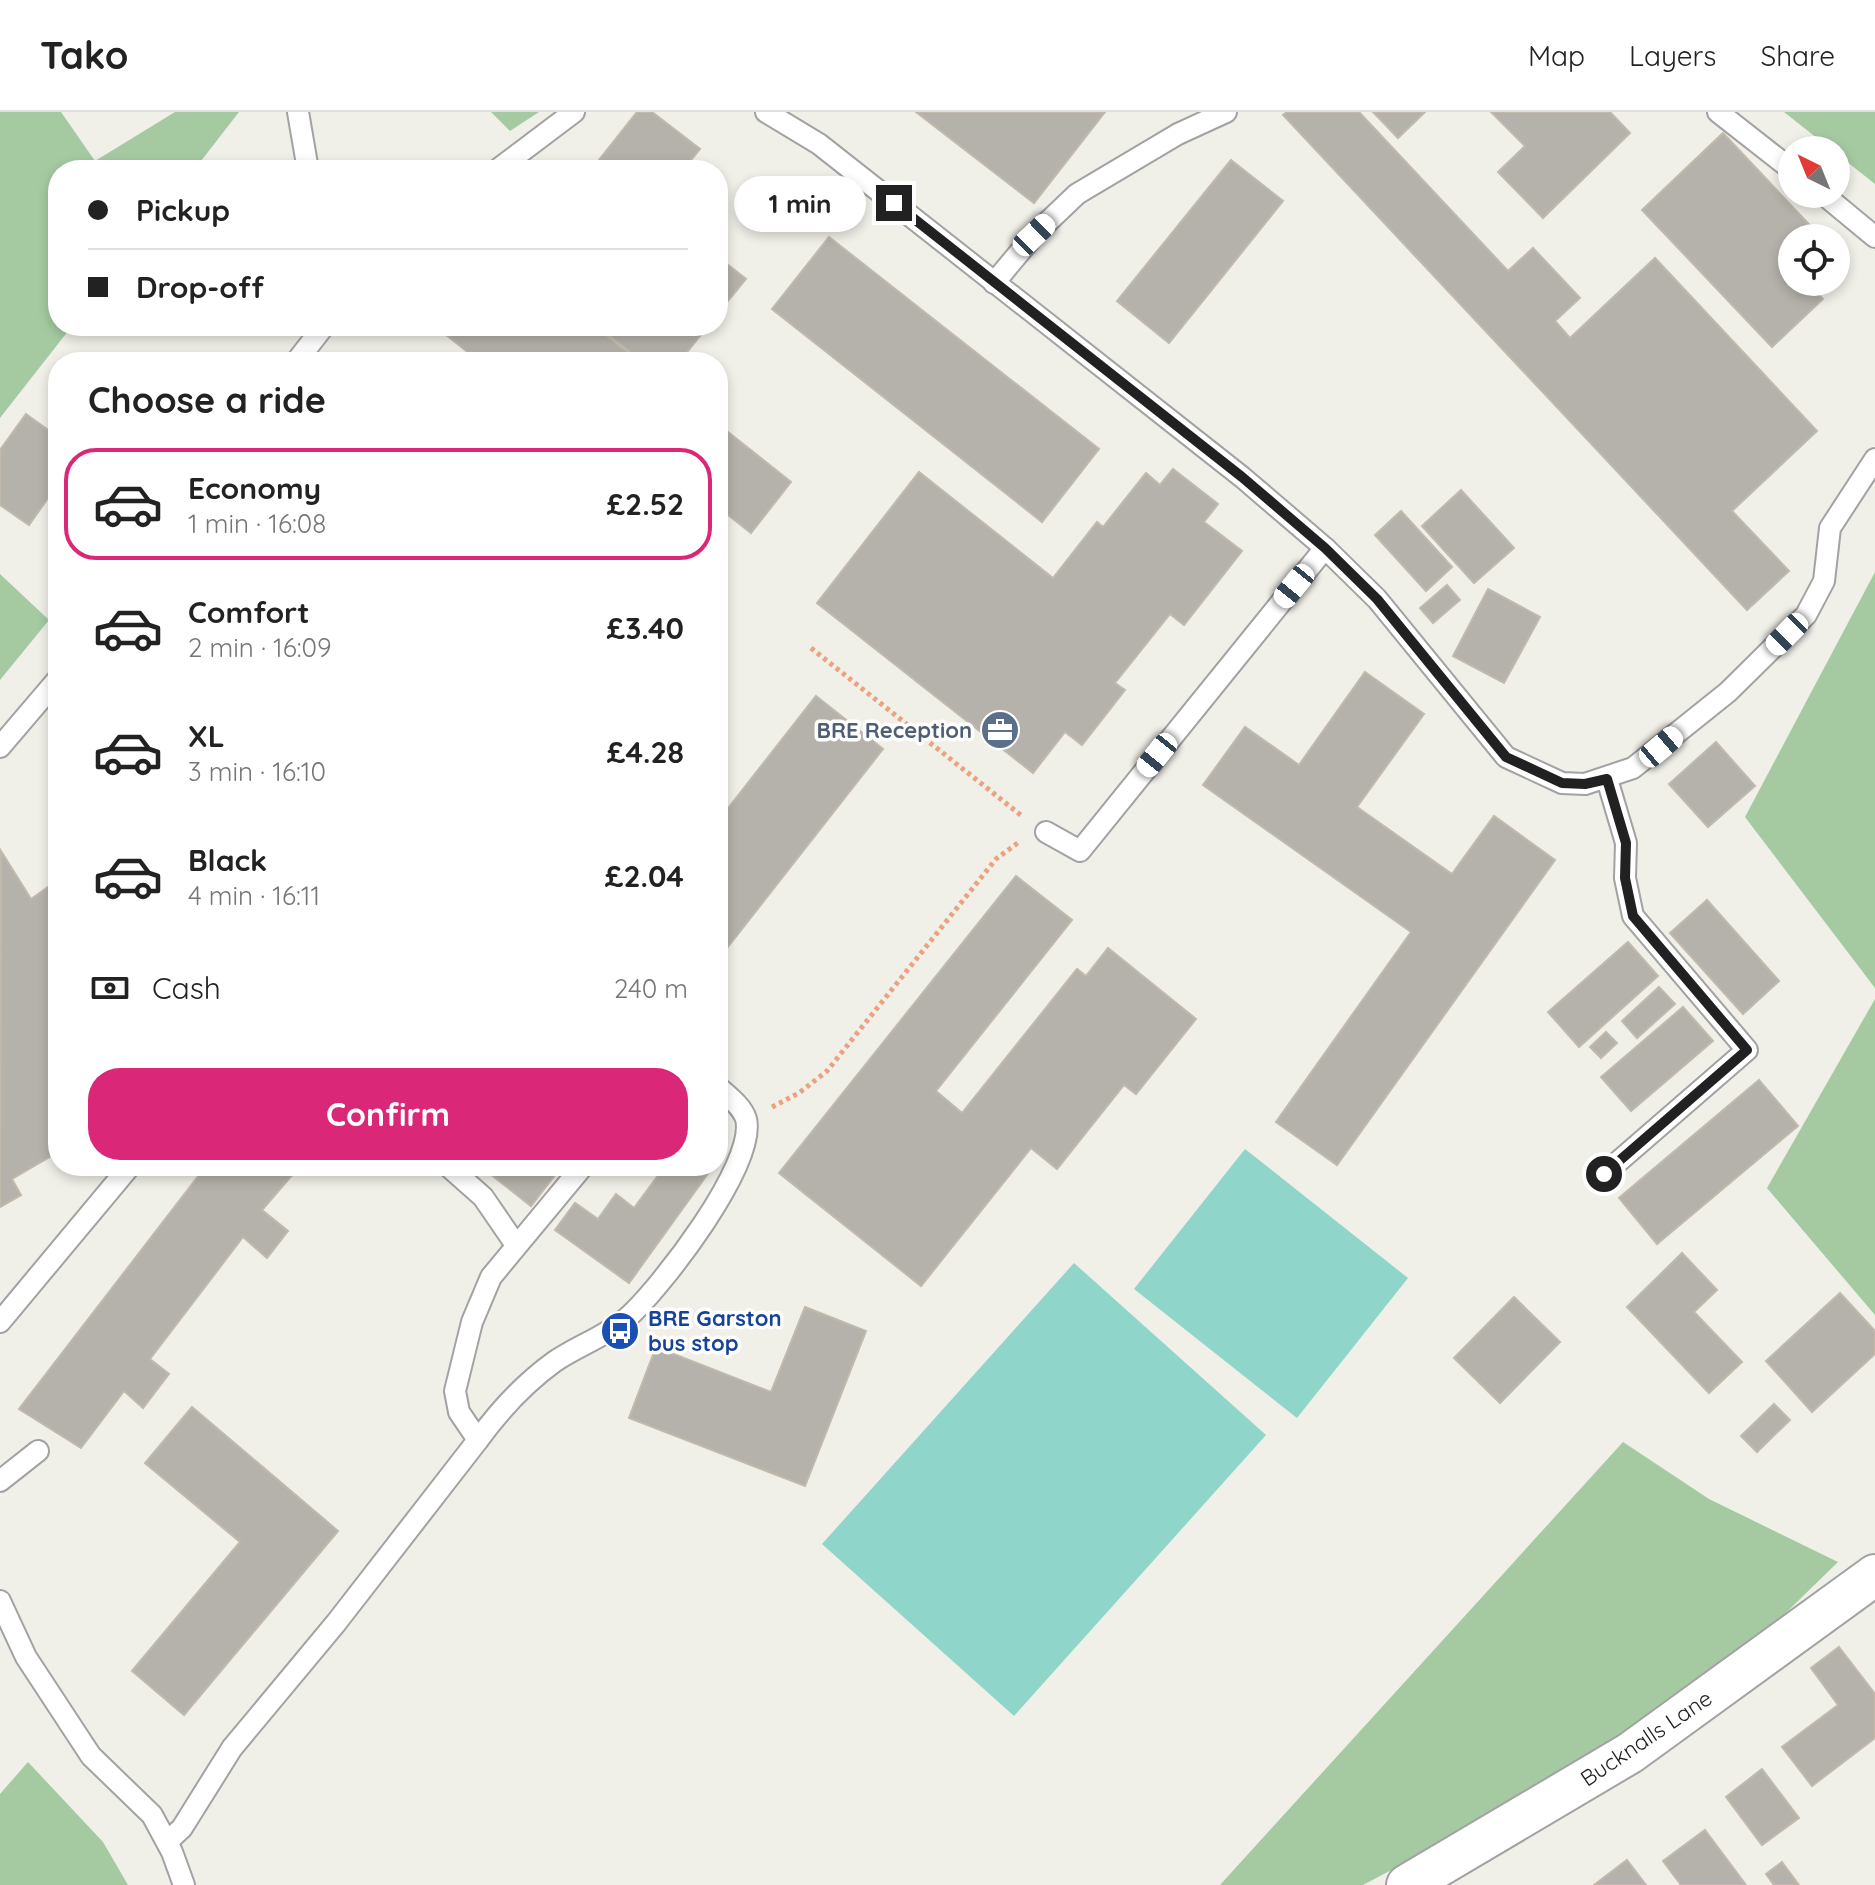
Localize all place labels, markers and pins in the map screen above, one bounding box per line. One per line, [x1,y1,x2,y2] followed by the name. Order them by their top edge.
[979,709,1021,751] office icon: BRE Reception
[816,716,972,744] place label: BRE Reception
[648,1304,782,1357] place label: BRE Garston bus stop
[599,1310,641,1352] bus stop icon: BRE Garston bus stop

